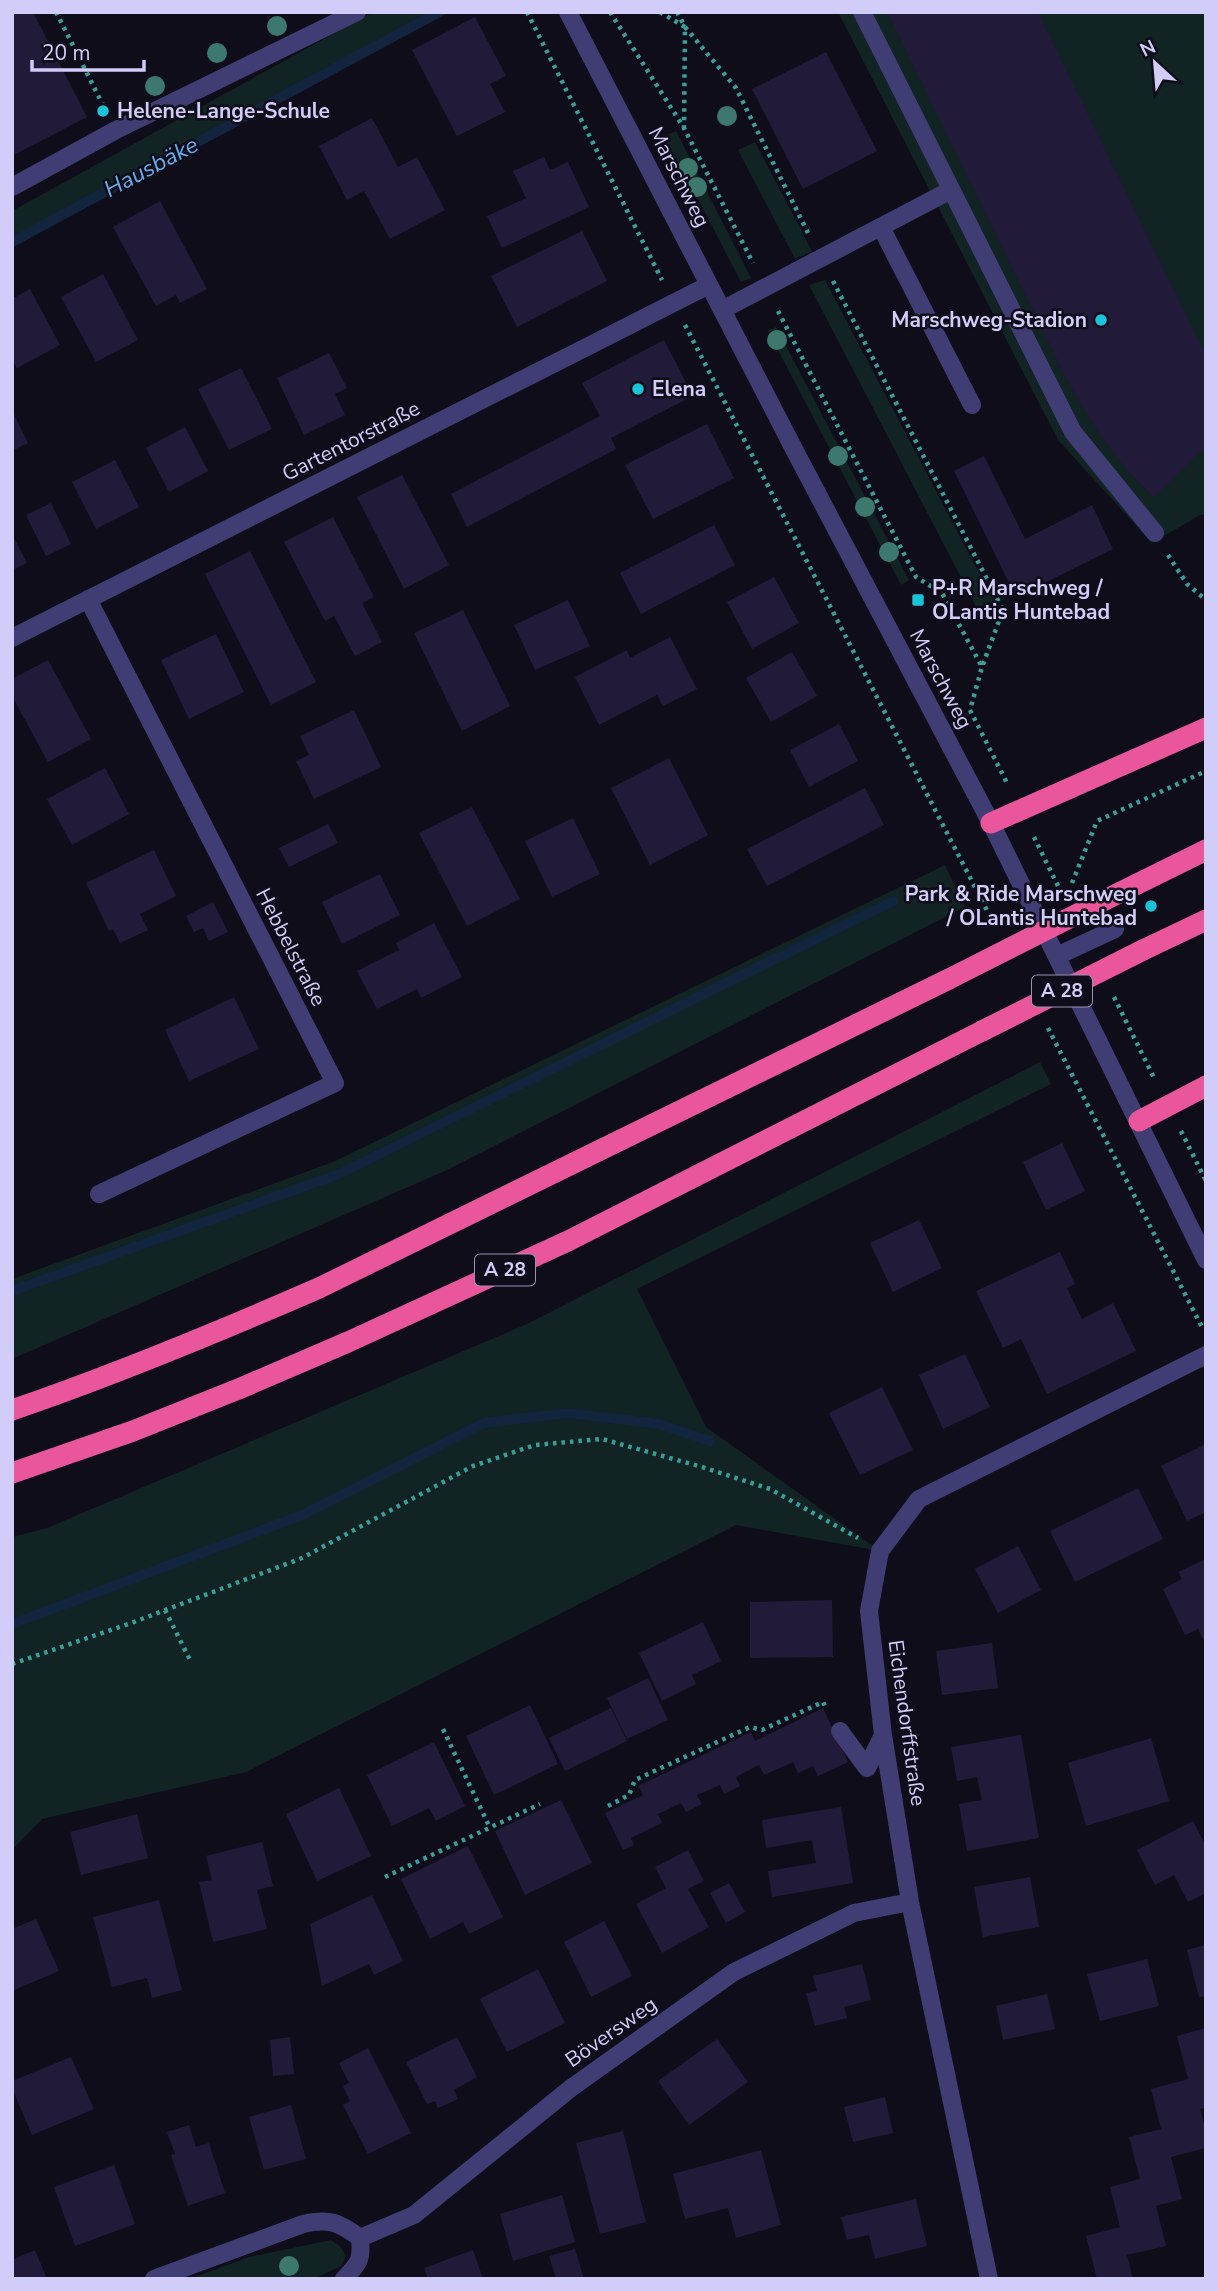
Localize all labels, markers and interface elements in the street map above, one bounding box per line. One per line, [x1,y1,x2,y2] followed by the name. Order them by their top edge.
[32,28,144,72] scale bar
[1120,28,1190,98] north arrow
[1136,34,1160,63] text: N
[42,39,91,67] text: 20 m
[117,97,330,125] place label: Helene-Lange-Schule
[95,103,111,119] marker: Helene-Lange-Schule
[642,122,716,232] street label: Marschweg
[98,129,204,205] water label: Hausbäke
[891,306,1087,334] place label: Marschweg-Stadion
[1093,312,1109,328] marker: Marschweg-Stadion
[652,375,706,403] place label: Elena
[630,381,646,397] marker: Elena
[277,394,425,488] street label: Gartentorstraße
[932,574,1110,626] place label: P+R Marschweg / OLantis Huntebad
[910,592,926,608] marker: P+R Marschweg / OLantis Huntebad
[903,624,979,734] street label: Marschweg
[905,880,1137,932] place label: Park & Ride Marschweg / OLantis Huntebad
[249,883,333,1011] street label: Hebbelstraße
[1143,898,1159,914] marker: Park & Ride Marschweg / OLantis Huntebad
[1032,976,1092,1007] road number: A 28
[475,1254,535,1286] road number: A 28
[881,1638,933,1808] street label: Eichendorffstraße
[560,1990,662,2074] street label: Böversweg

